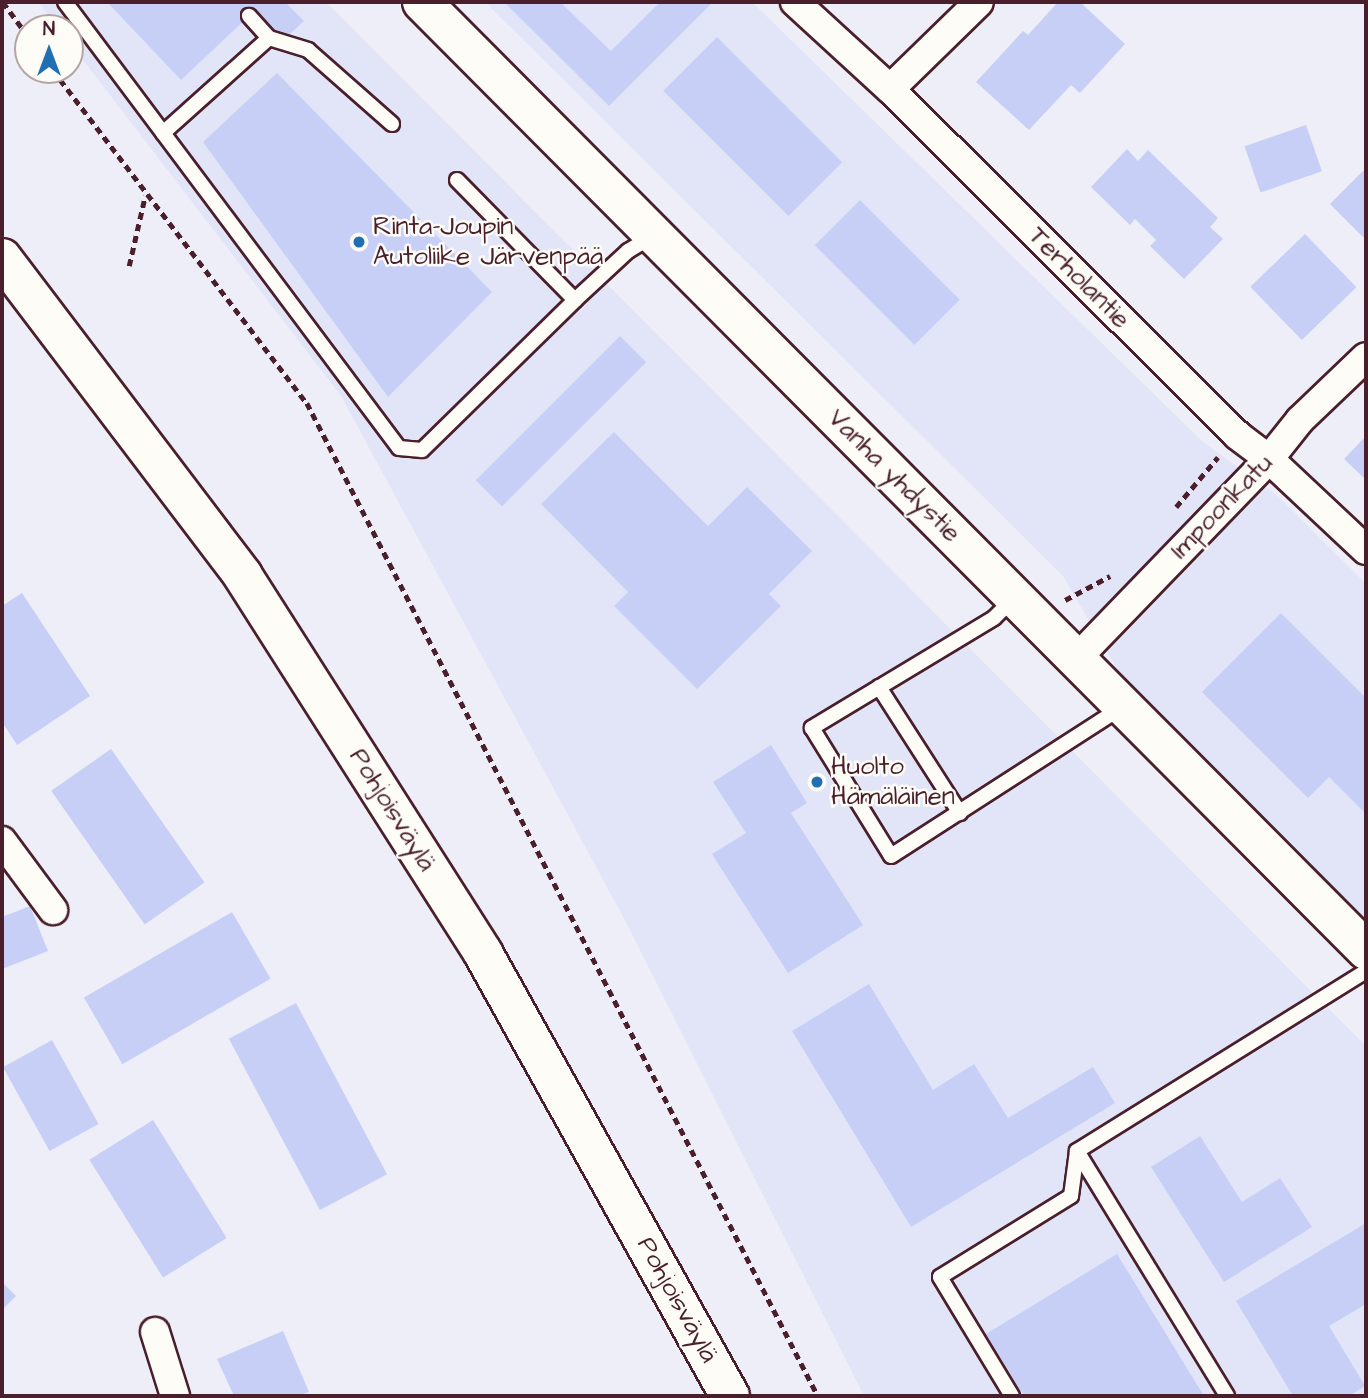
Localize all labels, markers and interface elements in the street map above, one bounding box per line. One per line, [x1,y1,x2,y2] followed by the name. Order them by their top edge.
[14,14,84,84] north arrow
[43,16,55,43] text: N
[373,211,603,272] place label: Rinta-Joupin Autoliike Järvenpää
[1022,221,1136,335] street label: Terholantie
[351,234,367,250] marker: Rinta-Joupin Autoliike Järvenpää
[821,403,967,549] street label: Vanha yhdystie
[1164,448,1280,566] street label: Impoonkatu
[342,743,442,877] street label: Pohjoisväylä
[831,751,955,812] place label: Huolto Hämäläinen
[809,774,825,790] marker: Huolto Hämäläinen
[630,1232,724,1368] street label: Pohjoisväylä

